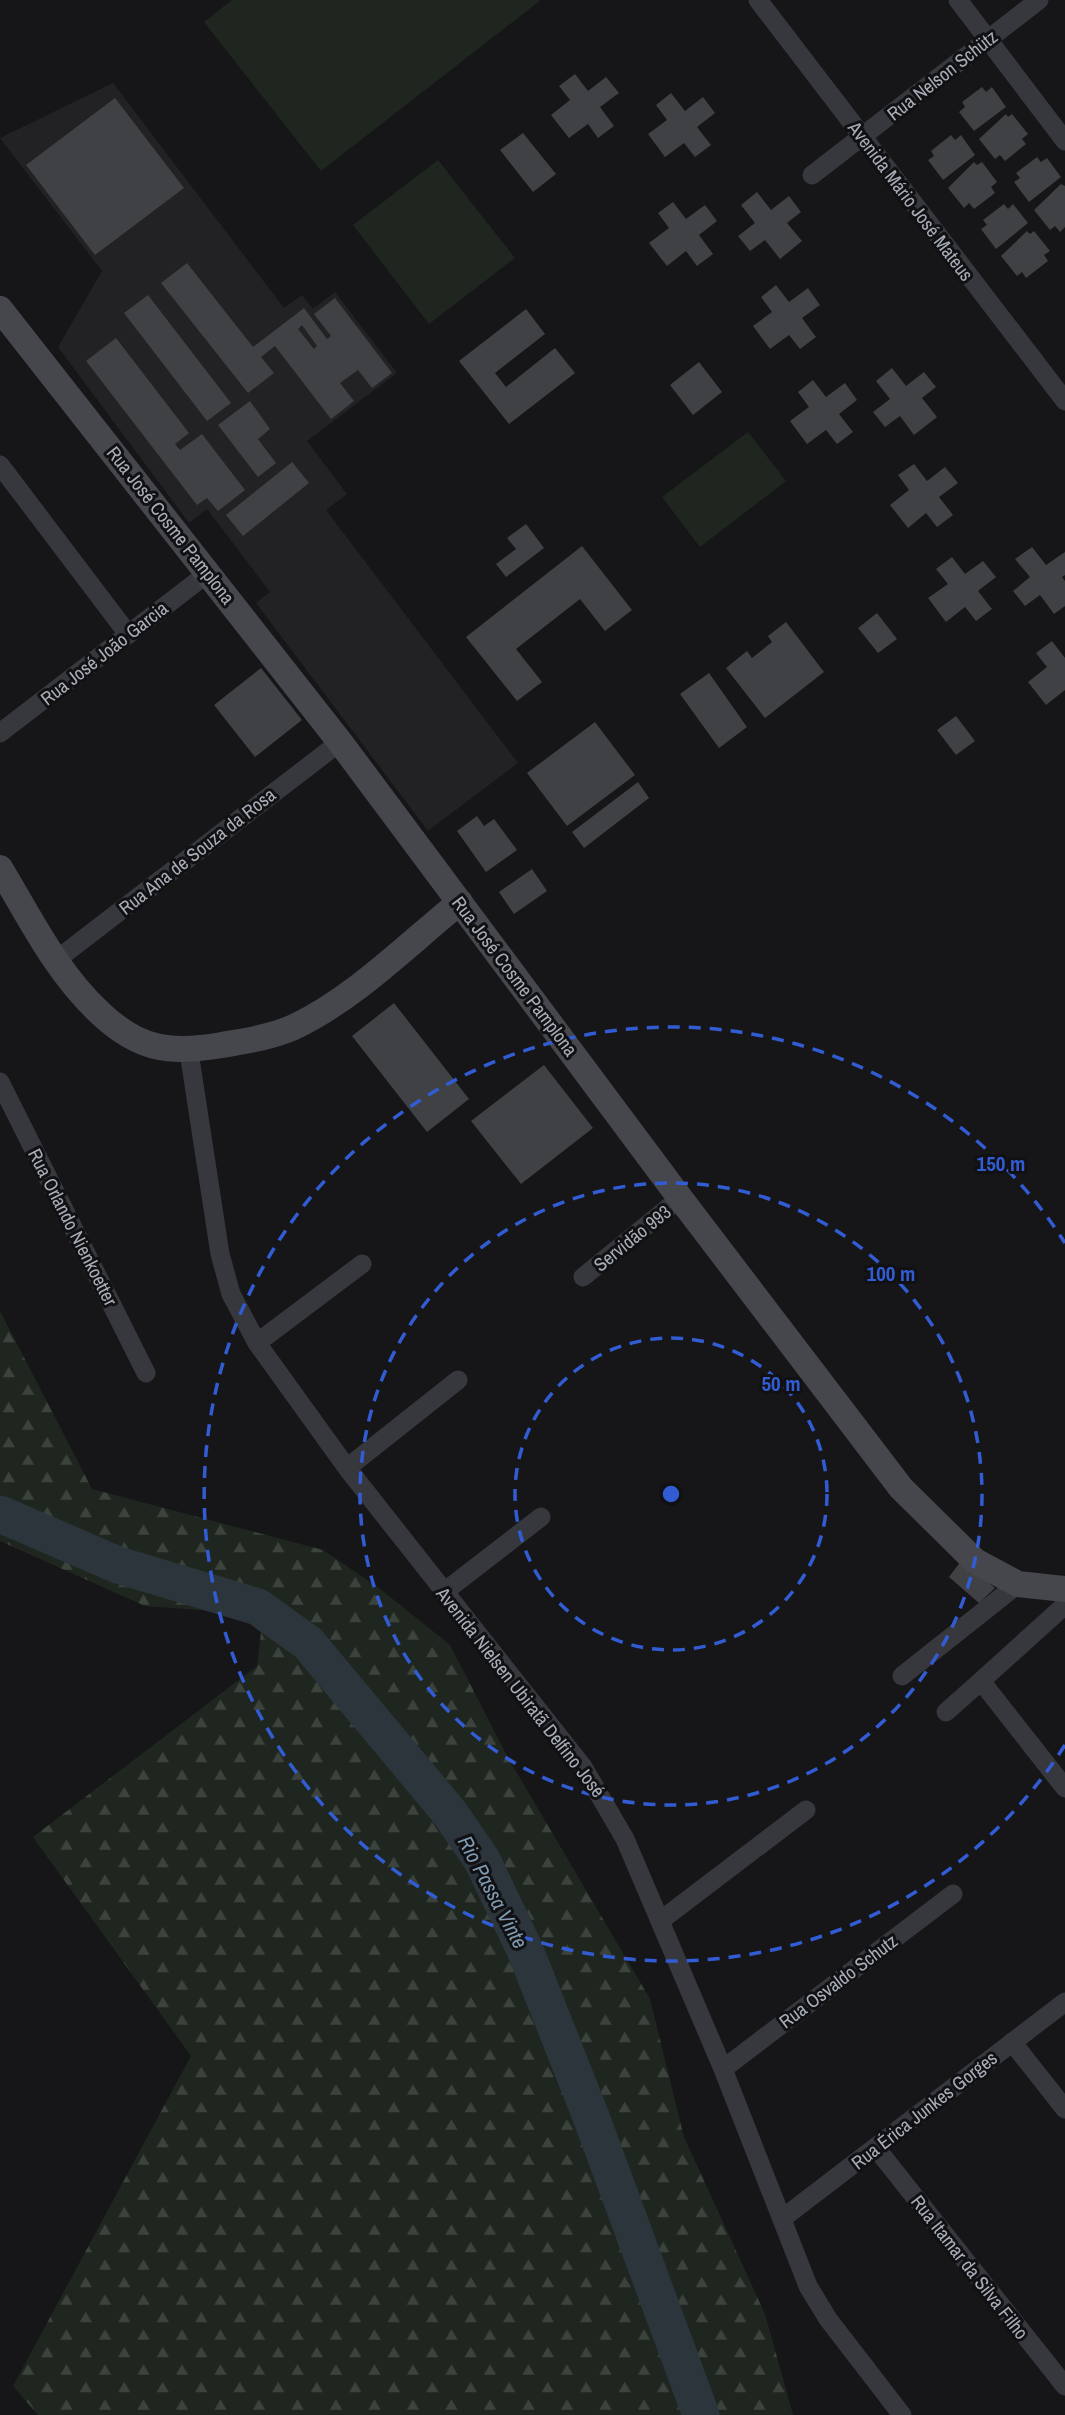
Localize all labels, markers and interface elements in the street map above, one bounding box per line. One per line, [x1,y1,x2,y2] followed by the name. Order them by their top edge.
[881,24,1003,126] street label: Rua Nelson Schütz
[842,115,980,286] street label: Avenida Mário José Mateus
[101,441,241,610] street label: Rua José Cosme Pamplona
[35,595,173,711] street label: Rua José João Garcia
[113,781,281,920] street label: Rua Ana de Souza da Rosa
[446,891,584,1062] street label: Rua José Cosme Pamplona
[22,1144,124,1311] street label: Rua Orlando Nienkoetter
[977,1149,1025,1178] text: 150 m
[588,1199,676,1277] street label: Servidão 993
[867,1259,915,1288] text: 100 m
[761,1369,801,1398] text: 50 m
[659,1482,683,1506] centre of rings
[430,1581,611,1803] street label: Avenida Nielsen Ubiratã Delfino José
[451,1830,535,1954] water label: Rio Passa Vinte
[773,1928,903,2034] street label: Rua Osvaldo Schutz
[846,2045,1002,2175] street label: Rua Érica Junkes Gorges
[905,2189,1035,2345] street label: Rua Itamar da Silva Filho

